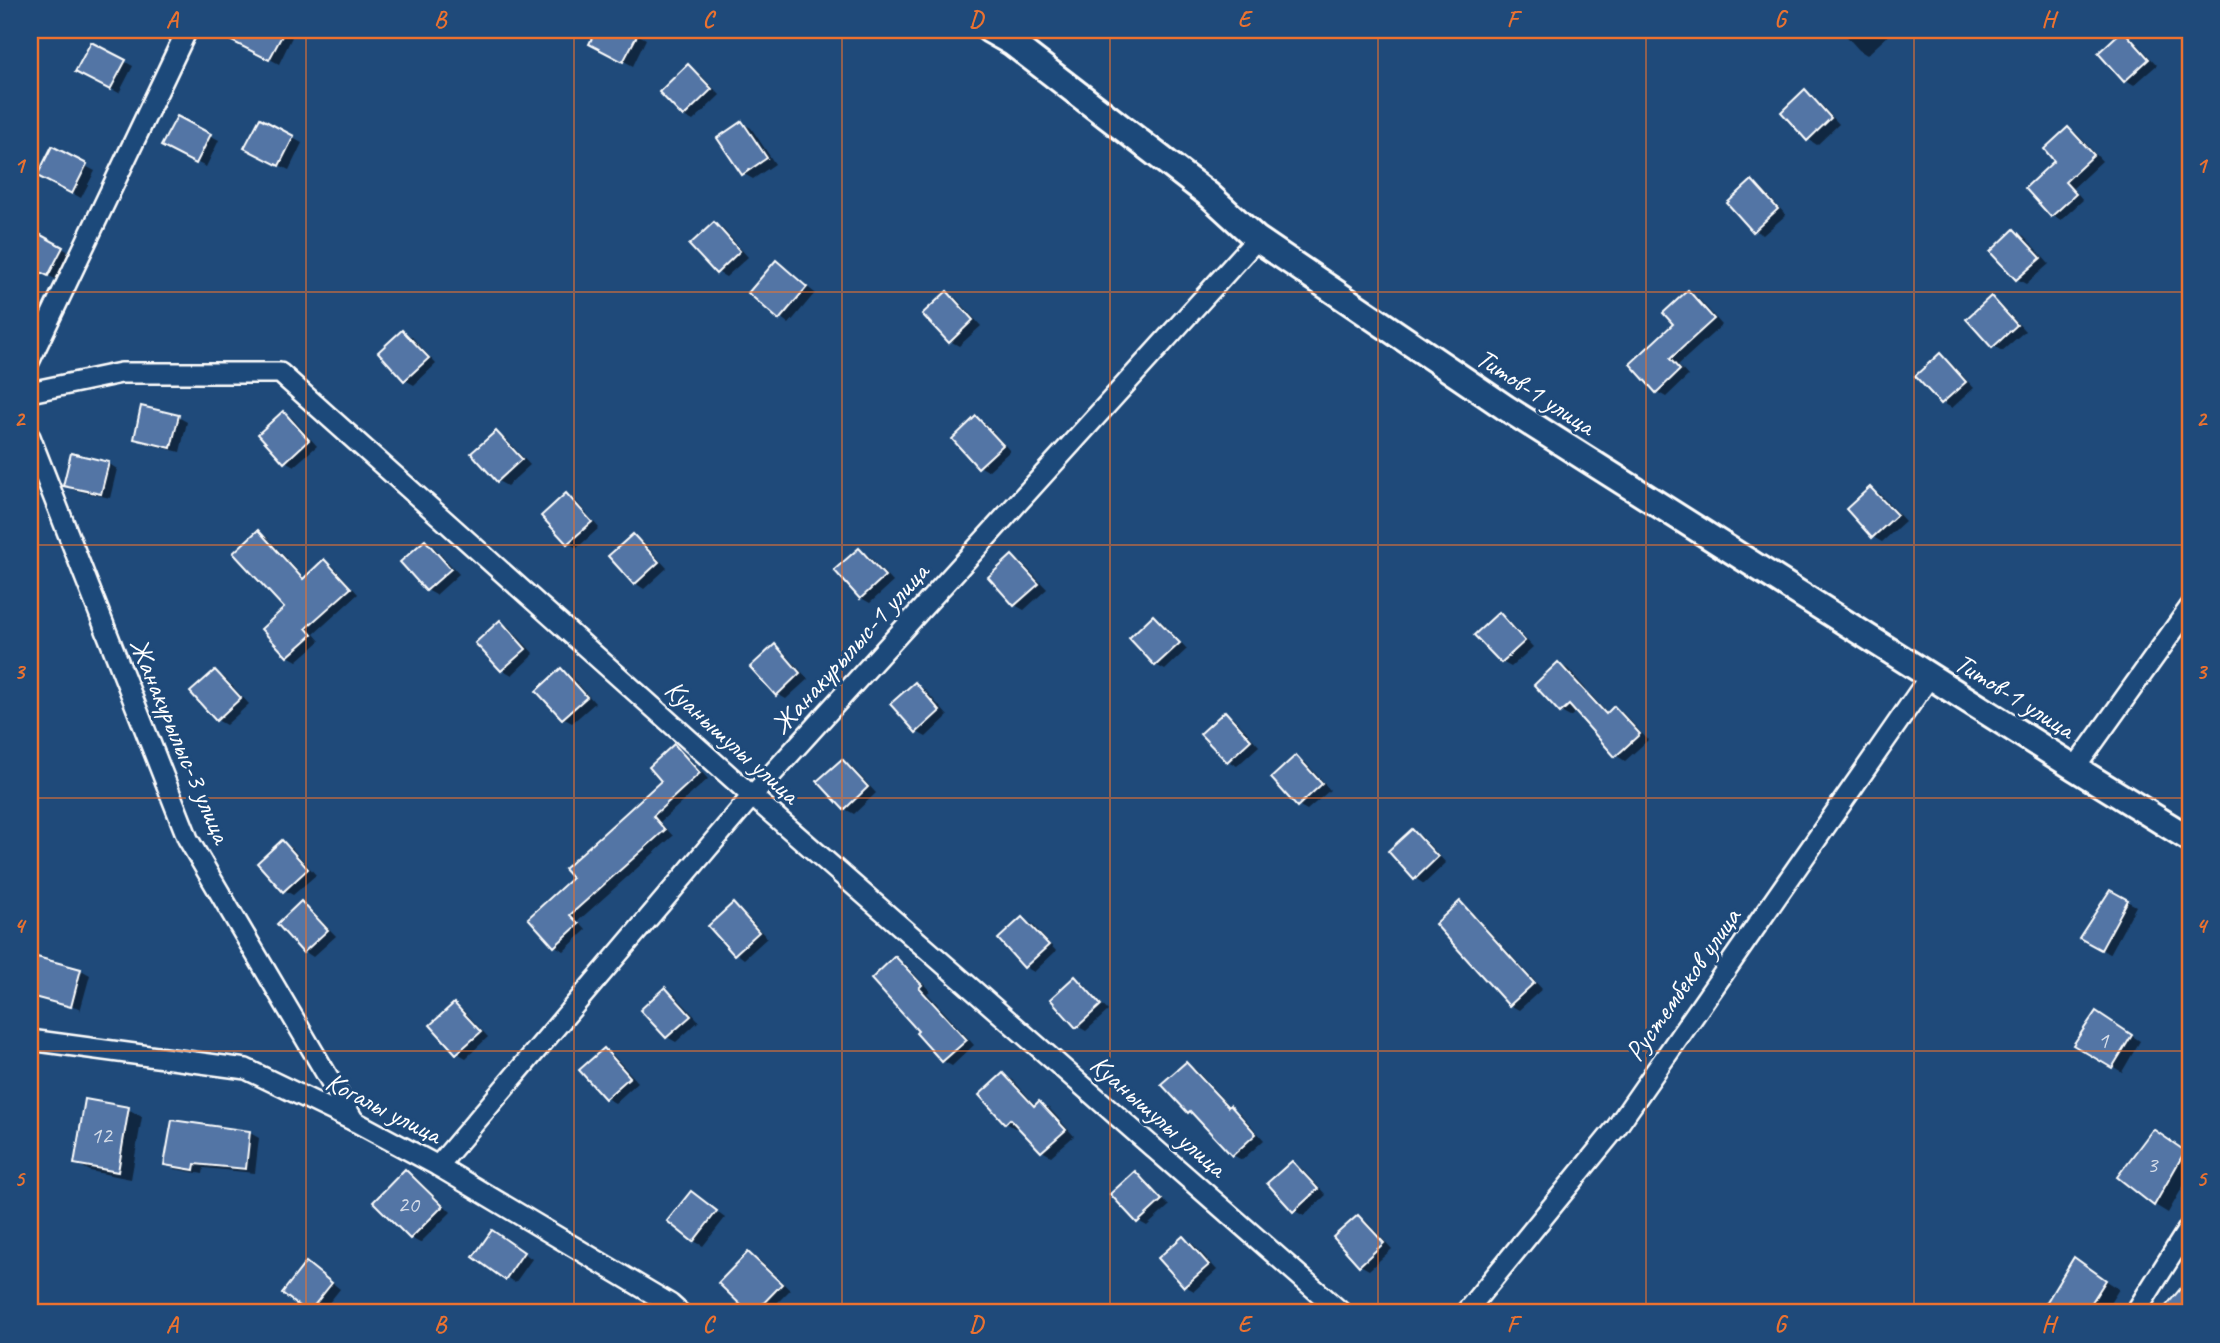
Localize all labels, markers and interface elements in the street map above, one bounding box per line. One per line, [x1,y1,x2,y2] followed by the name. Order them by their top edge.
[166,5,180,34] text: A
[434,5,448,34] text: B
[703,5,717,34] text: C
[969,5,985,34] text: D
[1238,5,1254,34] text: E
[1507,5,1523,34] text: F
[1774,5,1789,34] text: G
[2041,5,2059,34] text: H
[14,151,27,180] text: 1
[2196,151,2209,180] text: 1
[1470,340,1604,444] street label: Титов-1 улица
[14,404,27,433] text: 2
[2196,404,2209,433] text: 2
[763,553,937,742] street label: Жанакурылыс-1 улица
[122,632,240,850] street label: Жанакурылыс-3 улица
[1948,645,2083,747] street label: Титов-1 улица
[14,657,27,686] text: 3
[2196,657,2209,686] text: 3
[658,672,809,813] street label: Куанышулы улица
[1617,899,1749,1068] street label: Рустембеков улица
[14,911,27,940] text: 4
[2196,911,2209,940] text: 4
[2098,1025,2110,1055] house number: 1
[1083,1047,1236,1186] street label: Куанышулы улица
[320,1063,450,1153] street label: Когалы улица
[90,1120,114,1150] house number: 12
[2147,1149,2160,1179] house number: 3
[14,1164,26,1193] text: 5
[2196,1164,2208,1193] text: 5
[397,1189,421,1219] house number: 20
[166,1310,180,1339] text: A
[434,1310,448,1339] text: B
[703,1310,717,1339] text: C
[969,1310,985,1339] text: D
[1238,1310,1254,1339] text: E
[1507,1310,1523,1339] text: F
[1774,1310,1789,1339] text: G
[2041,1310,2059,1339] text: H

